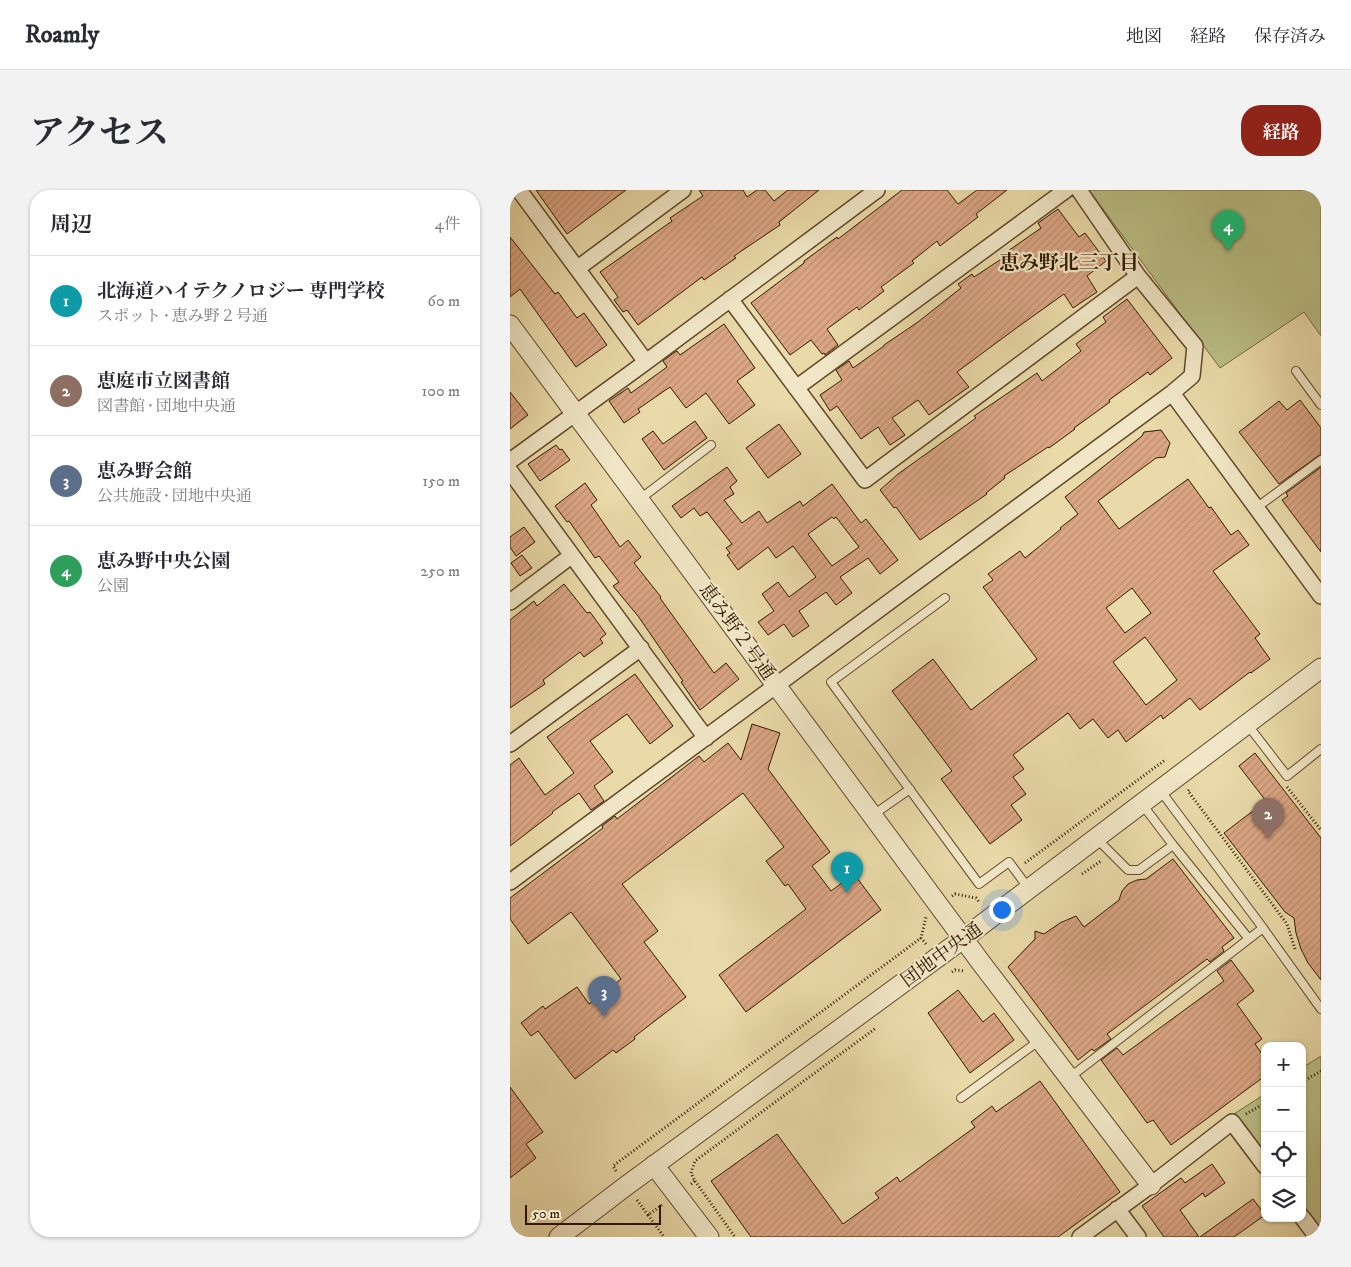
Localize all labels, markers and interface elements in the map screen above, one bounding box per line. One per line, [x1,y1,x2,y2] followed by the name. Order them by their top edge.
[25,20,99,50] text: Roamly
[1126,26,1162,48] text: 地図
[1190,26,1226,48] text: 経路
[1254,26,1326,48] text: 保存済み
[1241,105,1321,156] button: 経路
[30,112,169,156] text: アクセス
[1212,210,1244,251] pin: 4
[50,212,92,238] text: 周辺
[435,214,460,234] text: 4件
[999,251,1139,276] district label: 恵み野北三丁目
[97,280,385,303] text: 北海道ハイテクノロジー 専門学校
[63,291,69,311] text: 1
[428,291,460,311] text: 60 m
[97,306,268,326] text: スポット · 恵み野２号通
[97,370,230,393] text: 恵庭市立図書館
[62,381,70,401] text: 2
[422,381,460,401] text: 100 m
[97,396,236,416] text: 図書館 · 団地中央通
[97,460,192,483] text: 恵み野会館
[63,471,69,491] text: 3
[422,471,460,491] text: 150 m
[97,486,252,506] text: 公共施設 · 団地中央通
[97,550,230,573] text: 恵み野中央公園
[61,561,71,581] text: 4
[420,561,460,581] text: 250 m
[97,576,129,596] text: 公園
[694,579,780,685] street label: 恵み野２号通
[1252,798,1284,839] pin: 2
[831,852,863,893] pin: 1
[989,897,1015,923] your location
[897,918,987,992] street label: 団地中央通
[588,976,620,1017] pin: 3
[1261,1042,1306,1222] map controls
[1261,1042,1306,1087] button: +
[1261,1087,1306,1132] button: −
[1261,1132,1306,1177] button: locate
[1261,1177,1306,1222] button: layers
[525,1202,661,1225] scale bar
[532,1205,560,1223] text: 50 m

